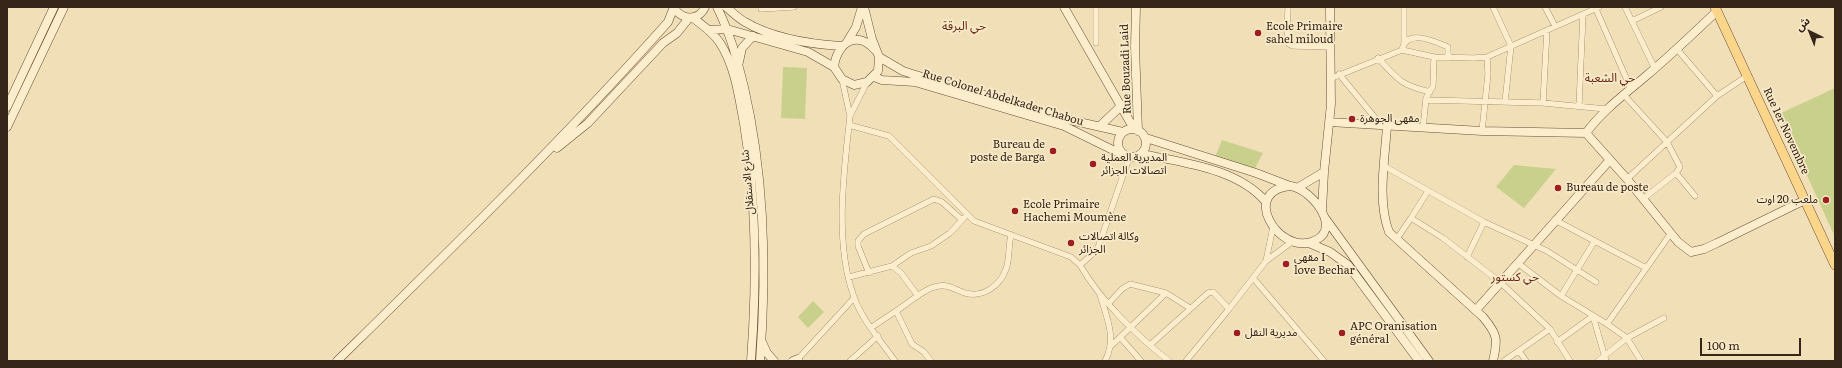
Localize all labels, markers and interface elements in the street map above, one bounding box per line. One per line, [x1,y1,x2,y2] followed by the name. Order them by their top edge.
[1790,12,1830,52] north arrow
[1791,12,1813,34] text: ش
[942,19,986,33] district label: حي البرقة
[1266,20,1343,46] place label: Ecole Primaire sahel miloud
[1118,24,1134,114] street label: Rue Bouzadi Laid
[1253,28,1263,38] marker: Ecole Primaire sahel miloud
[921,67,1085,129] street label: Rue Colonel Abdelkader Chabou
[1585,71,1635,85] district label: حي الشعبة
[1760,85,1812,177] street label: Rue 1er Novembre
[1360,112,1419,126] place label: مقهى الجوهرة
[1347,114,1357,124] marker: مقهى الجوهرة
[970,138,1045,164] place label: Bureau de poste de Barga
[1048,146,1058,156] marker: Bureau de poste de Barga
[739,149,757,215] street label: شارع الاستقلال
[1101,151,1167,177] place label: المديرية العملية اتصالات الجزائر
[1088,159,1098,169] marker: المديرية العملية اتصالات الجزائر
[1566,181,1648,195] place label: Bureau de poste
[1553,183,1563,193] marker: Bureau de poste
[1756,193,1818,207] place label: ملعب 20 اوت
[1821,195,1831,205] marker: ملعب 20 اوت
[1023,198,1126,224] place label: Ecole Primaire Hachemi Moumène
[1010,206,1020,216] marker: Ecole Primaire Hachemi Moumène
[1079,230,1139,256] place label: وكالة اتصالات الجزائر
[1066,238,1076,248] marker: وكالة اتصالات الجزائر
[1294,251,1355,277] place label: مقهى I love Bechar
[1281,259,1291,269] marker: مقهى I love Bechar
[1491,270,1539,284] district label: حي كستور
[1350,320,1437,346] place label: APC Oranisation général
[1245,326,1298,340] place label: مديرية النقل
[1232,328,1242,338] marker: مديرية النقل
[1337,328,1347,338] marker: APC Oranisation général
[1702,330,1803,356] scale bar
[1707,336,1740,354] text: 100 m

